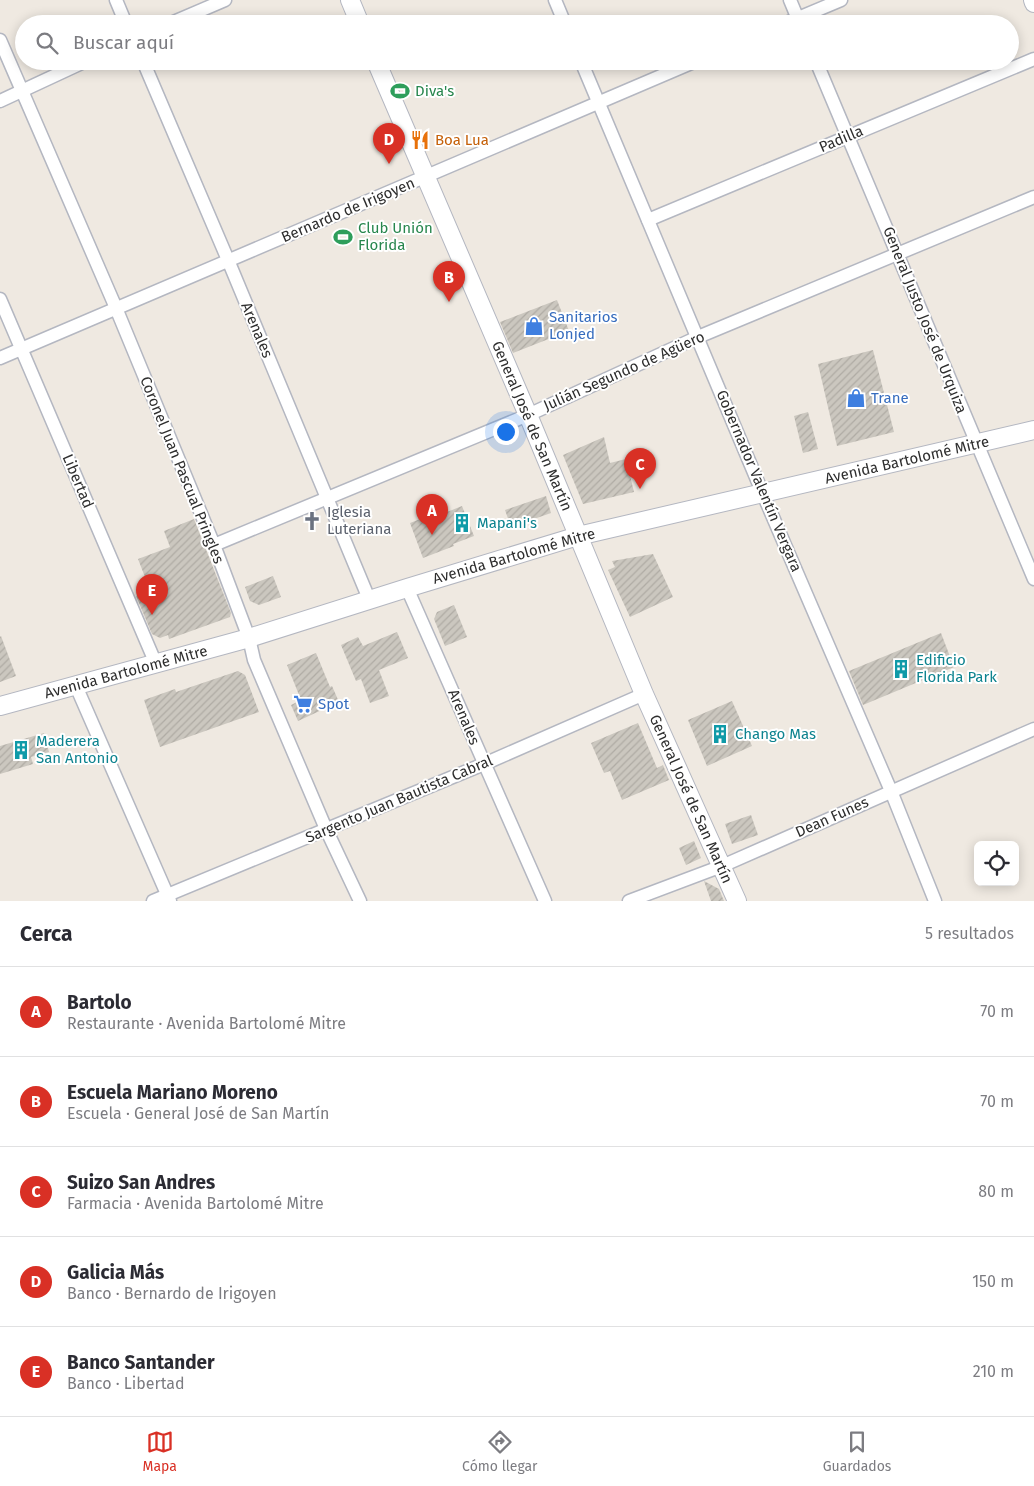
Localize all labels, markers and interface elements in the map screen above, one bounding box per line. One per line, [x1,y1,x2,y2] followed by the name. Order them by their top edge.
[15,15,1019,70] search box
[33,29,61,57] icon: search
[73,31,174,54] text: Buscar aquí
[389,80,411,102] sports icon: Diva's
[415,82,454,100] place label: Diva's
[816,122,866,156] street label: Padilla
[373,123,405,164] pin: D
[409,129,431,151] restaurant icon: Boa Lua
[435,131,489,149] place label: Boa Lua
[279,174,417,246] street label: Bernardo de Irigoyen
[358,219,433,254] place label: Club Unión Florida
[879,224,971,416] street label: General Justo José de Urquiza
[332,226,354,248] sports icon: Club Unión Florida
[433,261,465,302] pin: B
[237,300,277,360] street label: Arenales
[549,308,618,343] place label: Sanitarios Lonjed
[523,315,545,337] shop icon: Sanitarios Lonjed
[541,327,707,415] street label: Julián Segundo de Agüero
[488,338,576,514] street label: General José de San Martín
[136,374,228,566] street label: Coronel Juan Pascual Pringles
[712,387,806,575] street label: Gobernador Valentín Vergara
[845,387,867,409] shop icon: Trane
[871,389,909,407] place label: Trane
[493,419,519,445] your location
[823,432,991,488] street label: Avenida Bartolomé Mitre
[624,448,656,489] pin: C
[59,451,97,511] street label: Libertad
[416,494,448,535] pin: A
[327,503,391,538] place label: Iglesia Luteriana
[301,510,323,532] church icon: Iglesia Luteriana
[451,512,473,534] building icon: Mapani's
[477,514,537,532] place label: Mapani's
[431,524,597,588] street label: Avenida Bartolomé Mitre
[136,574,168,615] pin: E
[42,642,210,702] street label: Avenida Bartolomé Mitre
[916,651,997,686] place label: Edificio Florida Park
[890,658,912,680] building icon: Edificio Florida Park
[444,687,484,747] street label: Arenales
[292,693,314,715] supermarket icon: Spot
[318,695,350,713] place label: Spot
[646,712,736,886] street label: General José de San Martín
[709,723,731,745] building icon: Chango Mas
[735,725,816,743] place label: Chango Mas
[36,732,118,767] place label: Maderera San Antonio
[10,739,32,761] building icon: Maderera San Antonio
[303,751,496,847] street label: Sargento Juan Bautista Cabral
[793,793,871,841] street label: Dean Funes
[974,841,1019,886] map controls
[974,841,1019,886] button: locate
[20,921,72,947] text: Cerca
[925,924,1014,943] text: 5 resultados
[67,991,132,1014] text: Bartolo
[31,1002,41,1021] text: A
[980,1002,1014,1021] text: 70 m
[67,1014,346,1033] text: Restaurante · Avenida Bartolomé Mitre
[67,1081,278,1104] text: Escuela Mariano Moreno
[31,1092,41,1111] text: B
[980,1092,1014,1111] text: 70 m
[67,1104,329,1123] text: Escuela · General José de San Martín
[67,1171,215,1194] text: Suizo San Andres
[31,1182,41,1201] text: C
[978,1182,1014,1201] text: 80 m
[67,1194,324,1213] text: Farmacia · Avenida Bartolomé Mitre
[67,1261,164,1284] text: Galicia Más
[31,1272,41,1291] text: D
[972,1272,1014,1291] text: 150 m
[67,1284,277,1303] text: Banco · Bernardo de Irigoyen
[67,1351,215,1374] text: Banco Santander
[32,1362,40,1381] text: E
[973,1362,1014,1381] text: 210 m
[67,1374,185,1393] text: Banco · Libertad
[143,1428,177,1475] tab: Mapa
[462,1428,538,1475] tab: Cómo llegar
[823,1428,891,1475] tab: Guardados

